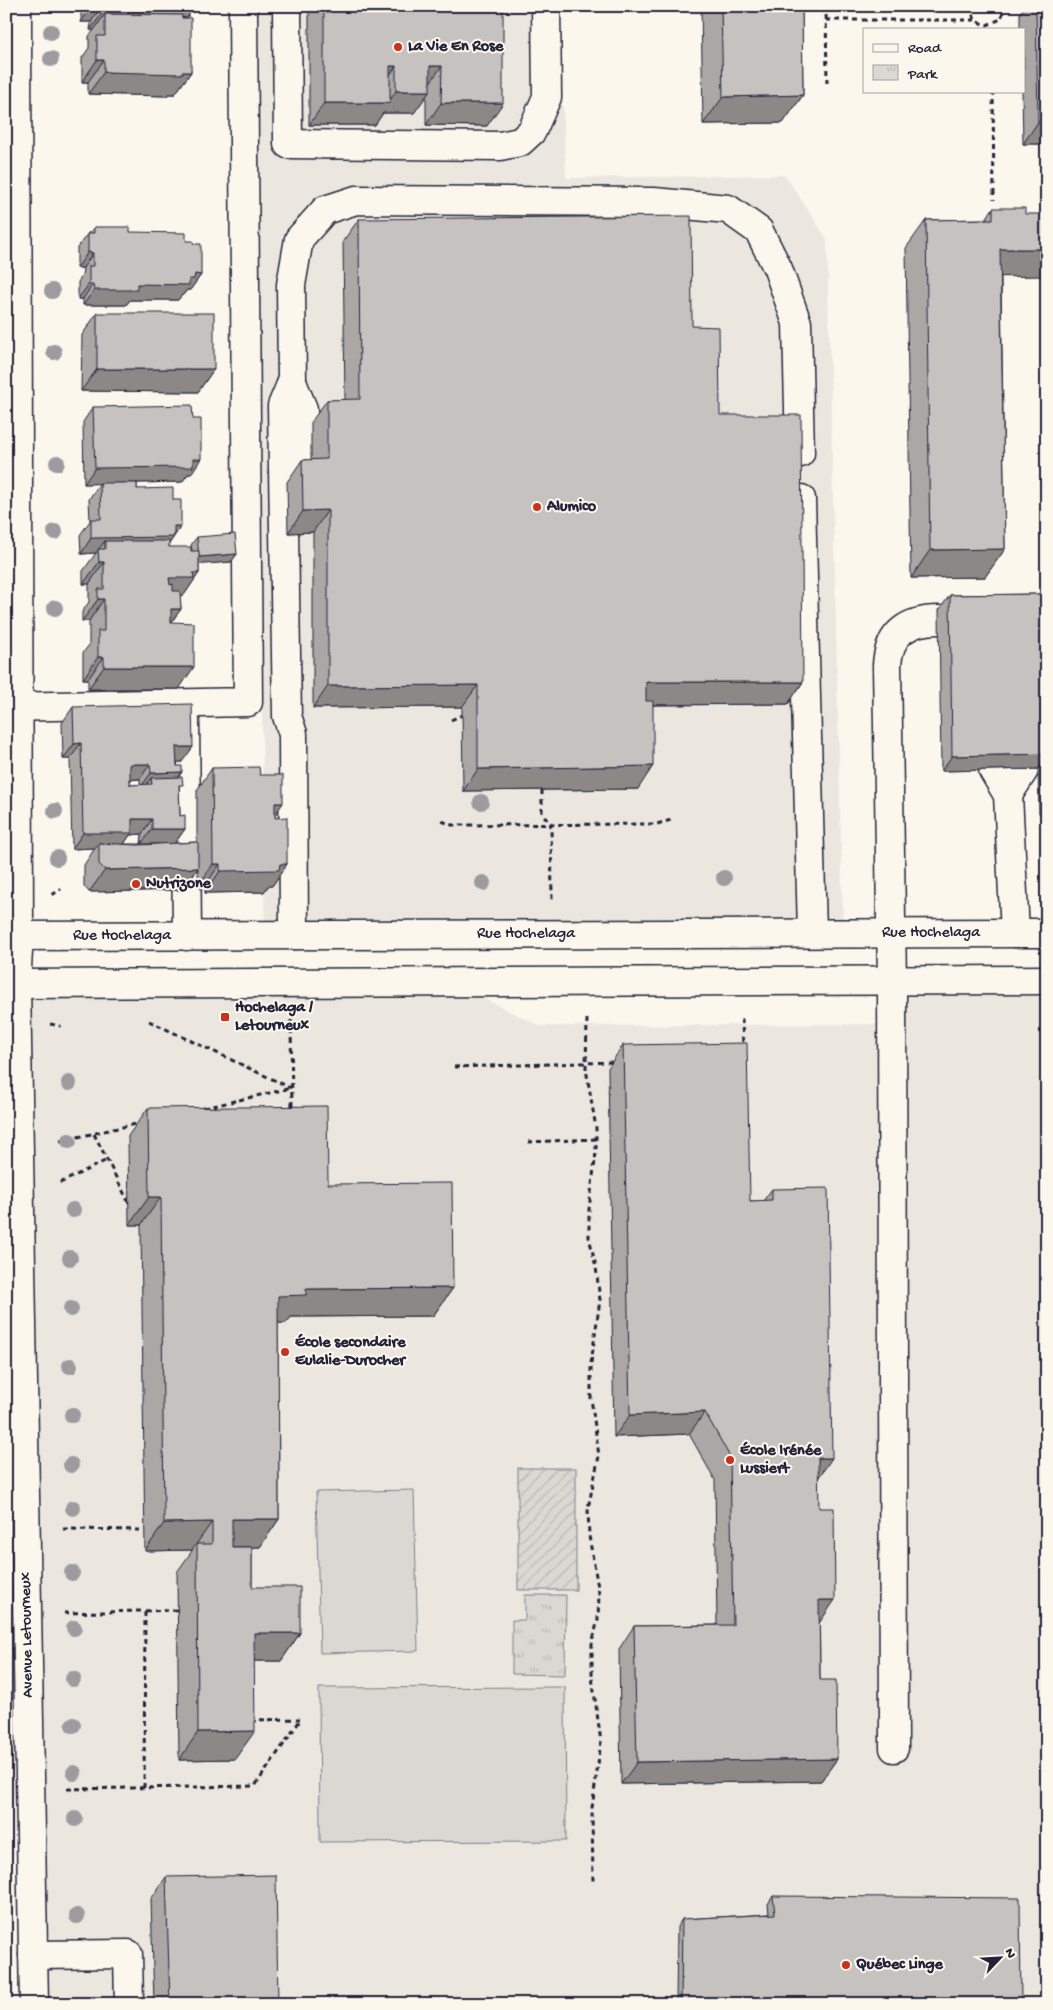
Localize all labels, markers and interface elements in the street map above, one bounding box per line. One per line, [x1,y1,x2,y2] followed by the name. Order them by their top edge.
[863,28,1026,92] legend
[408,38,504,57] place label: La Vie En Rose
[908,40,942,58] text: Road
[392,41,404,53] marker: La Vie En Rose
[907,66,938,84] text: Park
[546,498,597,517] place label: Alumico
[531,501,543,513] marker: Alumico
[146,875,212,894] place label: Nutrizone
[130,878,142,890] marker: Nutrizone
[882,924,981,943] street label: Rue Hochelaga
[477,925,576,944] street label: Rue Hochelaga
[73,927,172,946] street label: Rue Hochelaga
[235,999,314,1036] place label: Hochelaga / Letourneux
[219,1011,231,1023] marker: Hochelaga / Letourneux
[295,1333,407,1371] place label: École secondaire Eulalie-Durocher
[279,1346,291,1358] marker: École secondaire Eulalie-Durocher
[740,1441,822,1479] place label: École Irénée Lussiert
[724,1454,736,1466] marker: École Irénée Lussiert
[17,1571,39,1698] street label: Avenue Letourneux
[976,1932,1026,1982] north arrow
[1000,1946,1019,1961] text: N
[856,1956,943,1975] place label: Québec Linge
[840,1959,852,1971] marker: Québec Linge

